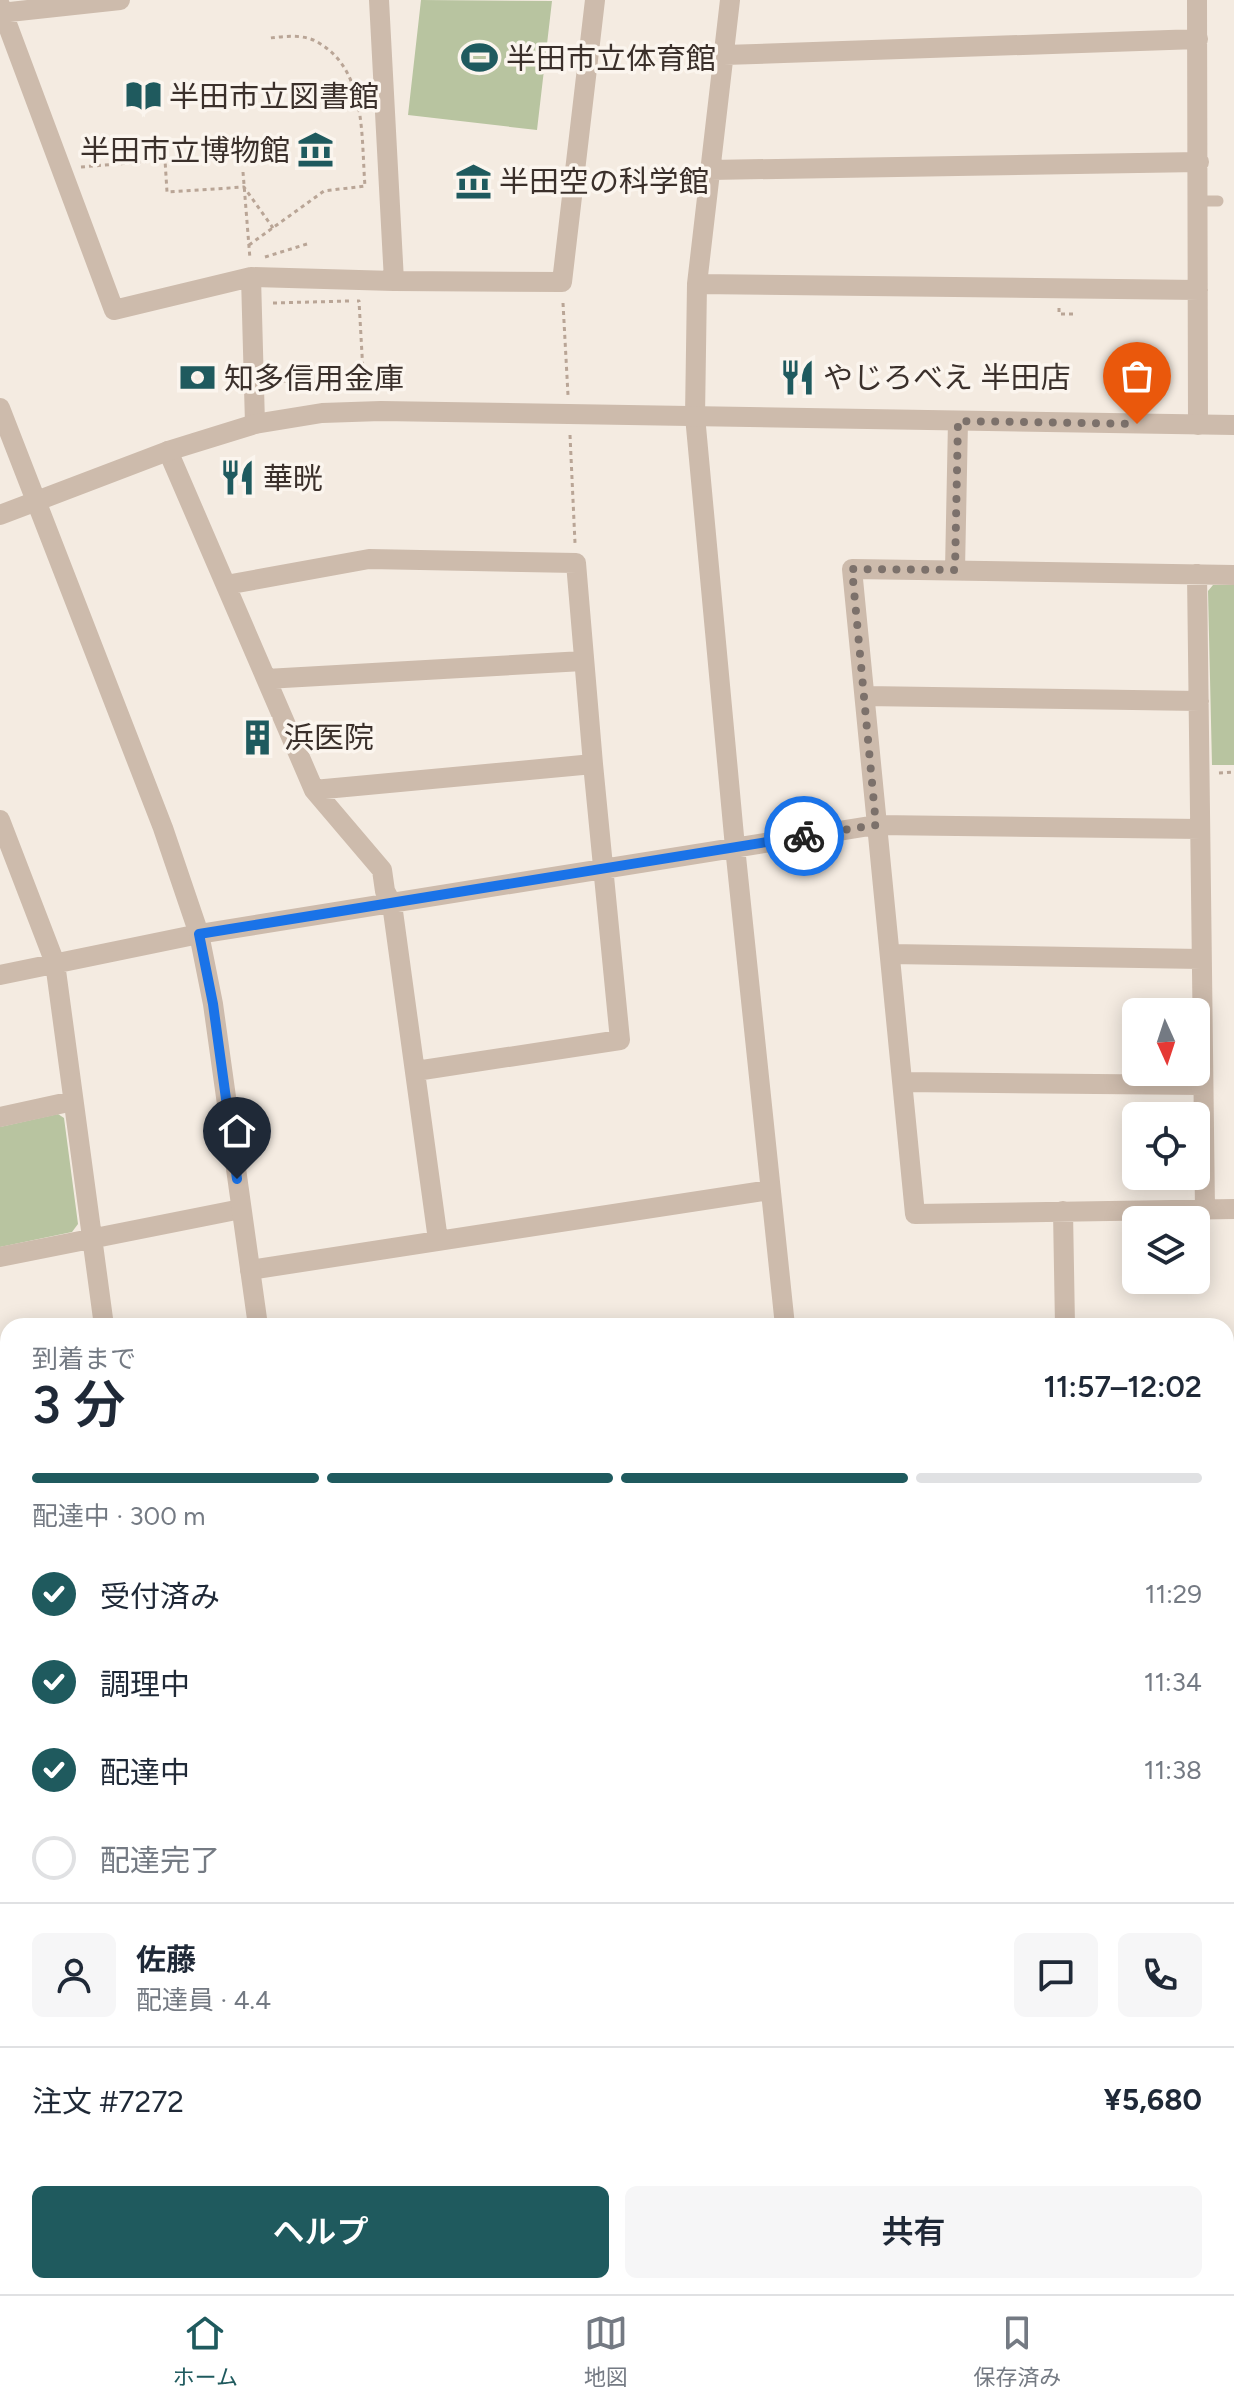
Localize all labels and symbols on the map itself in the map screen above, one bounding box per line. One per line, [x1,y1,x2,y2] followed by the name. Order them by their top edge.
[461,39,499,77] sports icon: 半田市立体育館
[506,40,716,77] place label: 半田市立体育館
[124,77,162,115] library icon: 半田市立図書館
[169,78,379,115] place label: 半田市立図書館
[297,131,335,169] museum icon: 半田市立博物館
[80,132,290,169] place label: 半田市立博物館
[454,162,492,200] museum icon: 半田空の科学館
[499,163,709,200] place label: 半田空の科学館
[1103,342,1171,424] pin
[778,358,816,396] restaurant icon: やじろべえ 半田店
[179,359,217,397] bank icon: 知多信用金庫
[823,359,1070,396] place label: やじろべえ 半田店
[224,360,404,397] place label: 知多信用金庫
[218,459,256,497] restaurant icon: 華晄
[263,460,323,497] place label: 華晄
[239,718,277,756] building icon: 浜医院
[284,719,374,756] place label: 浜医院
[764,796,844,876] courier
[1122,998,1210,1086] north arrow
[203,1097,271,1179] pin

